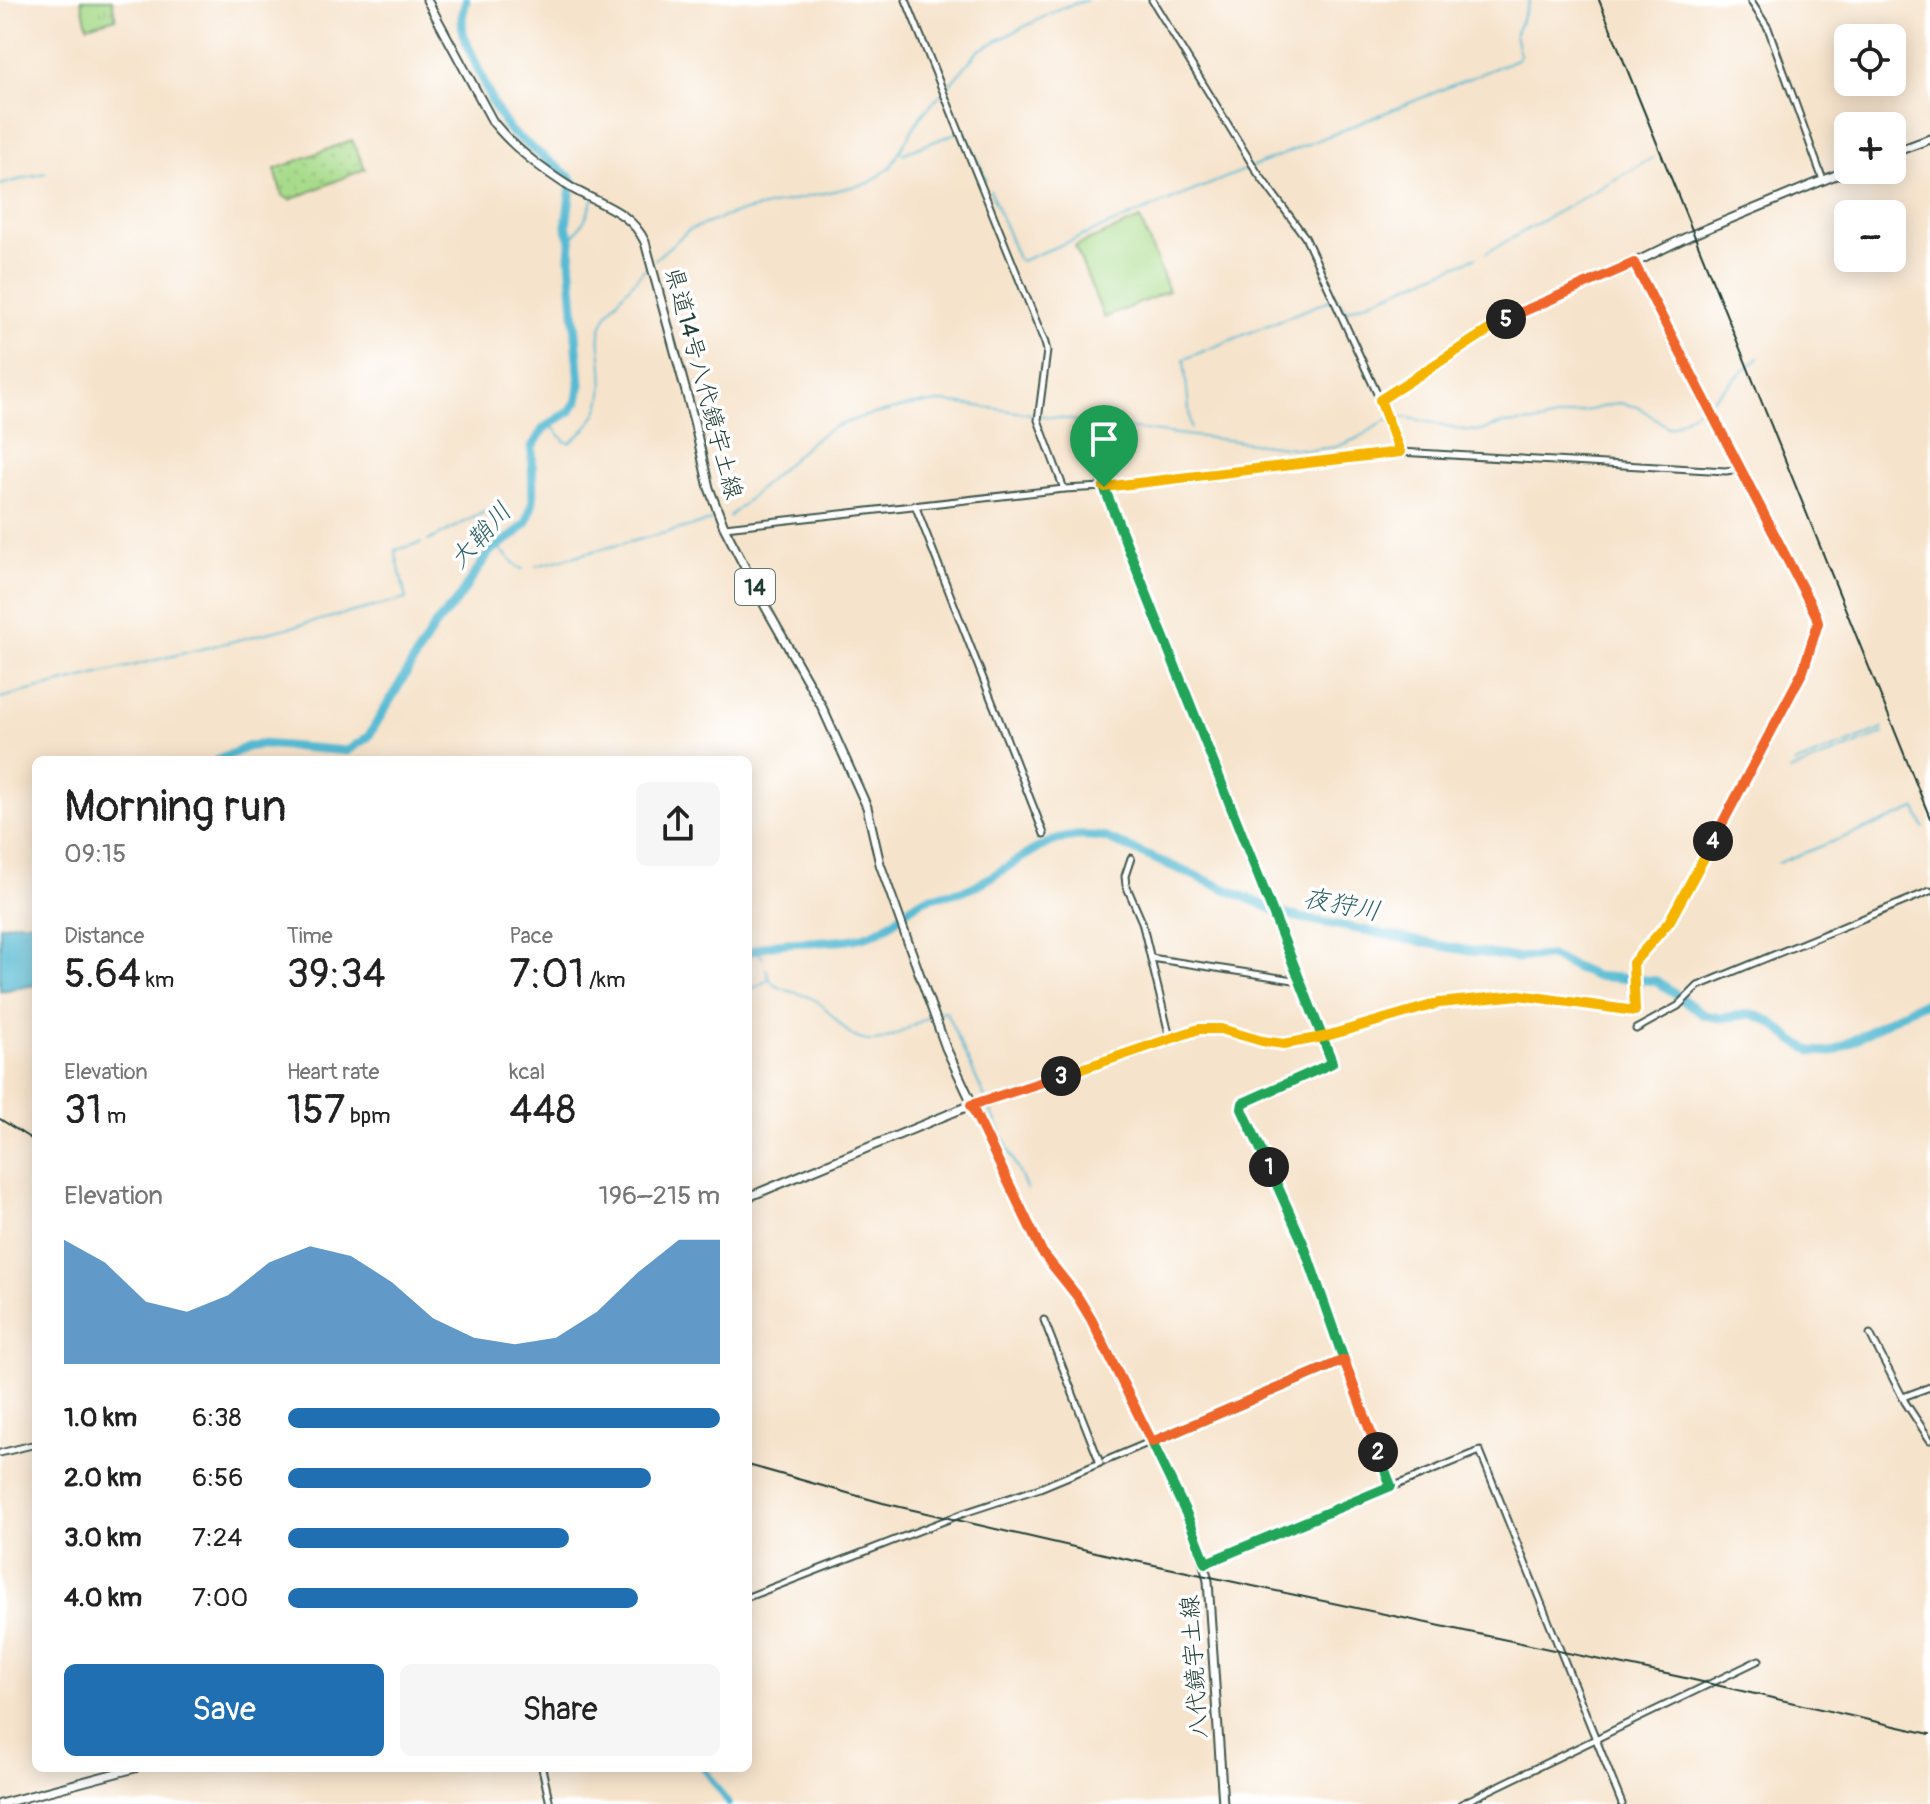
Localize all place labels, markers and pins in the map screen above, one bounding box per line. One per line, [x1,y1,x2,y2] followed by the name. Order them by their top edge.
[1486,299,1526,339] pin: 5
[1070,405,1138,487] pin
[1693,821,1733,861] pin: 4
[1041,1056,1081,1096] pin: 3
[1249,1147,1289,1187] pin: 1
[1358,1432,1398,1472] pin: 2

